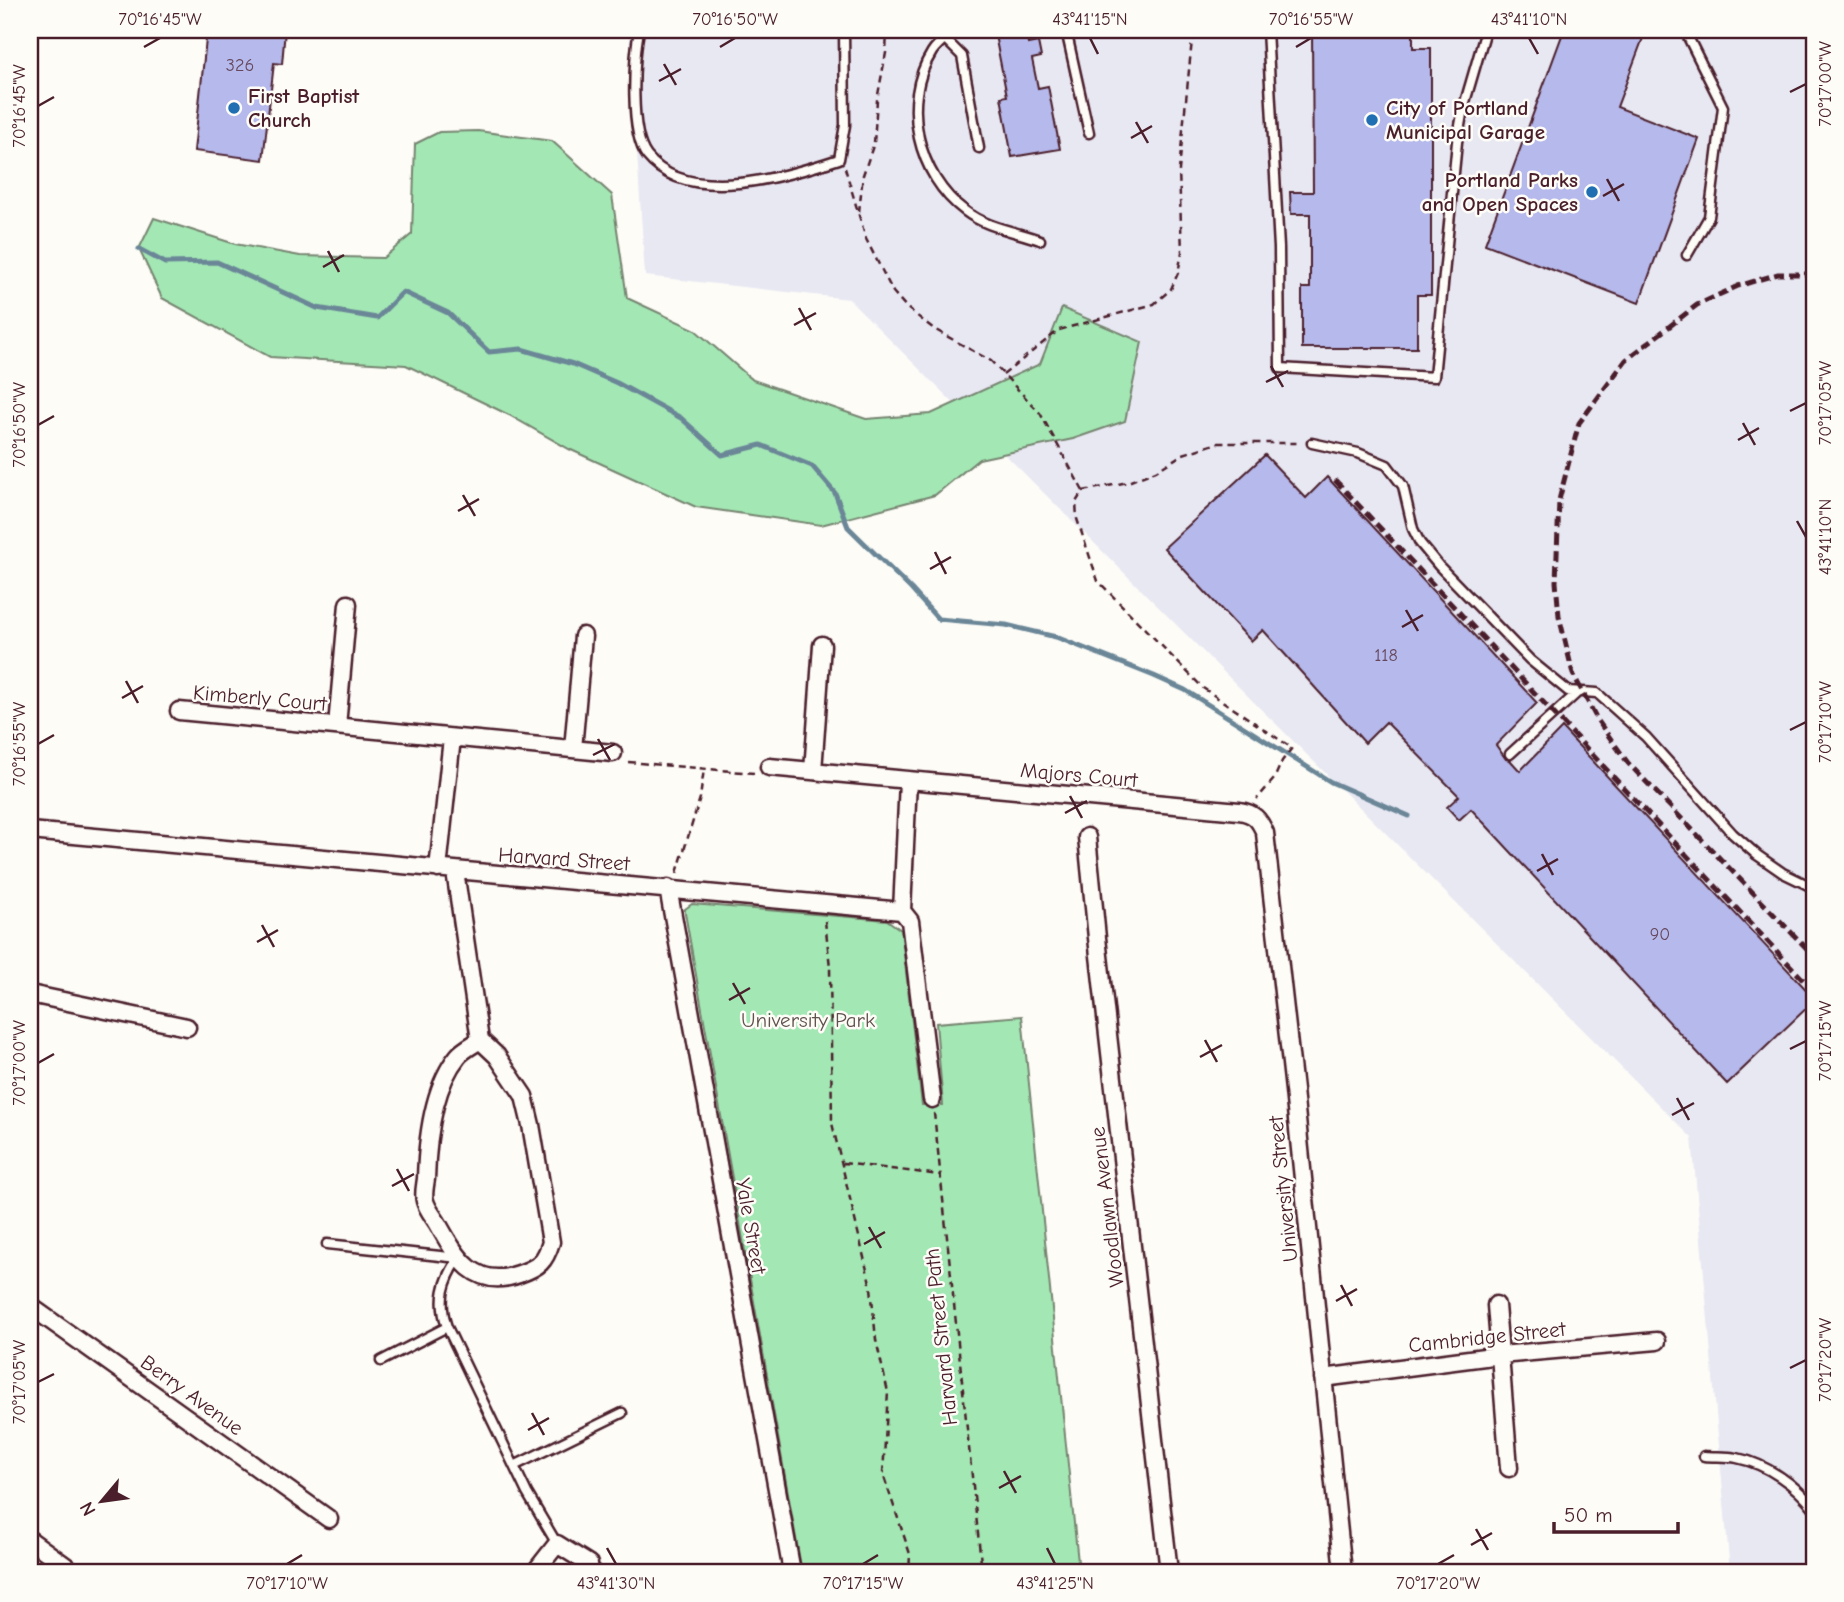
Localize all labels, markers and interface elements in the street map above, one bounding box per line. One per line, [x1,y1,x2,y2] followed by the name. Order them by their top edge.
[118,9,202,30] text: 70°16'45"W
[692,9,778,30] text: 70°16'50"W
[1052,9,1128,30] text: 43°41'15"N
[1269,9,1354,30] text: 70°16'55"W
[1491,9,1567,30] text: 43°41'10"N
[1815,41,1836,127] text: 70°17'00"W
[226,55,254,76] house number: 326
[9,64,30,148] text: 70°16'45"W
[248,84,360,132] place label: First Baptist Church
[1386,96,1545,144] place label: City of Portland Municipal Garage
[226,100,242,116] marker: First Baptist Church
[1364,112,1380,128] marker: City of Portland Municipal Garage
[1422,168,1578,216] place label: Portland Parks and Open Spaces
[1584,184,1600,200] marker: Portland Parks and Open Spaces
[1815,360,1836,445] text: 70°17'05"W
[9,382,30,468] text: 70°16'50"W
[1815,499,1836,575] text: 43°41'10"N
[1374,645,1398,666] house number: 118
[192,680,329,716] street label: Kimberly Court
[1815,681,1836,763] text: 70°17'10"W
[9,701,30,786] text: 70°16'55"W
[1019,758,1140,792] street label: Majors Court
[497,842,632,876] street label: Harvard Street
[1650,924,1670,945] house number: 90
[1815,1000,1836,1081] text: 70°17'15"W
[741,1008,875,1032] park label: University Park
[9,1020,30,1106] text: 70°17'00"W
[1263,1114,1303,1263] street label: University Street
[1085,1125,1129,1289] street label: Woodlawn Avenue
[731,1176,771,1277] street label: Yale Street
[920,1247,962,1427] street label: Harvard Street Path
[1407,1317,1568,1357] street label: Cambridge Street
[1815,1318,1836,1402] text: 70°17'20"W
[9,1339,30,1424] text: 70°17'05"W
[136,1350,248,1440] street label: Berry Avenue
[66,1466,136,1536] north arrow
[1554,1490,1678,1534] scale bar
[75,1498,101,1520] text: N
[1564,1503,1613,1527] text: 50 m
[246,1573,328,1594] text: 70°17'10"W
[577,1573,655,1594] text: 43°41'30"N
[823,1573,904,1594] text: 70°17'15"W
[1016,1573,1094,1594] text: 43°41'25"N
[1396,1573,1480,1594] text: 70°17'20"W

